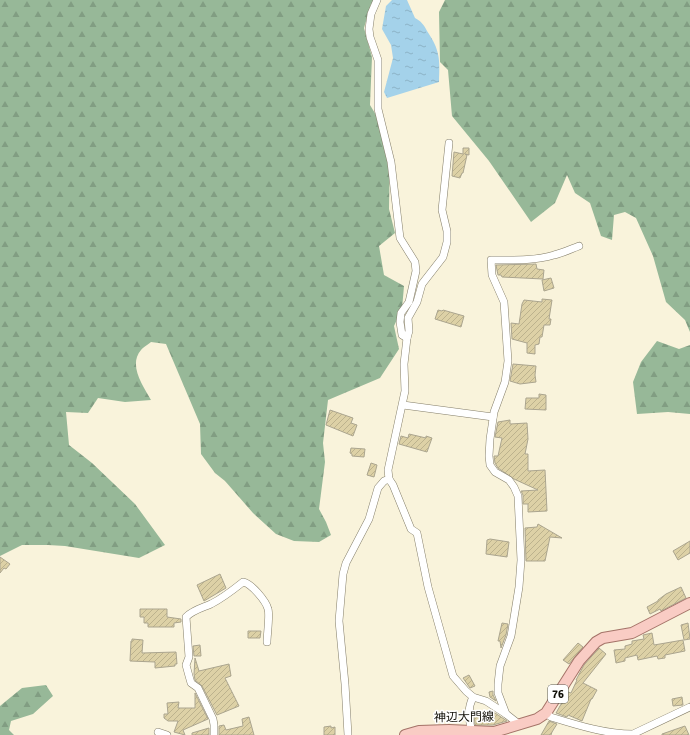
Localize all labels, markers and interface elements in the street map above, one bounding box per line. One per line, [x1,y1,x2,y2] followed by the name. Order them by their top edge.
[548,685,568,703] road number: 76
[434,709,494,726] street label: 神辺大門線

